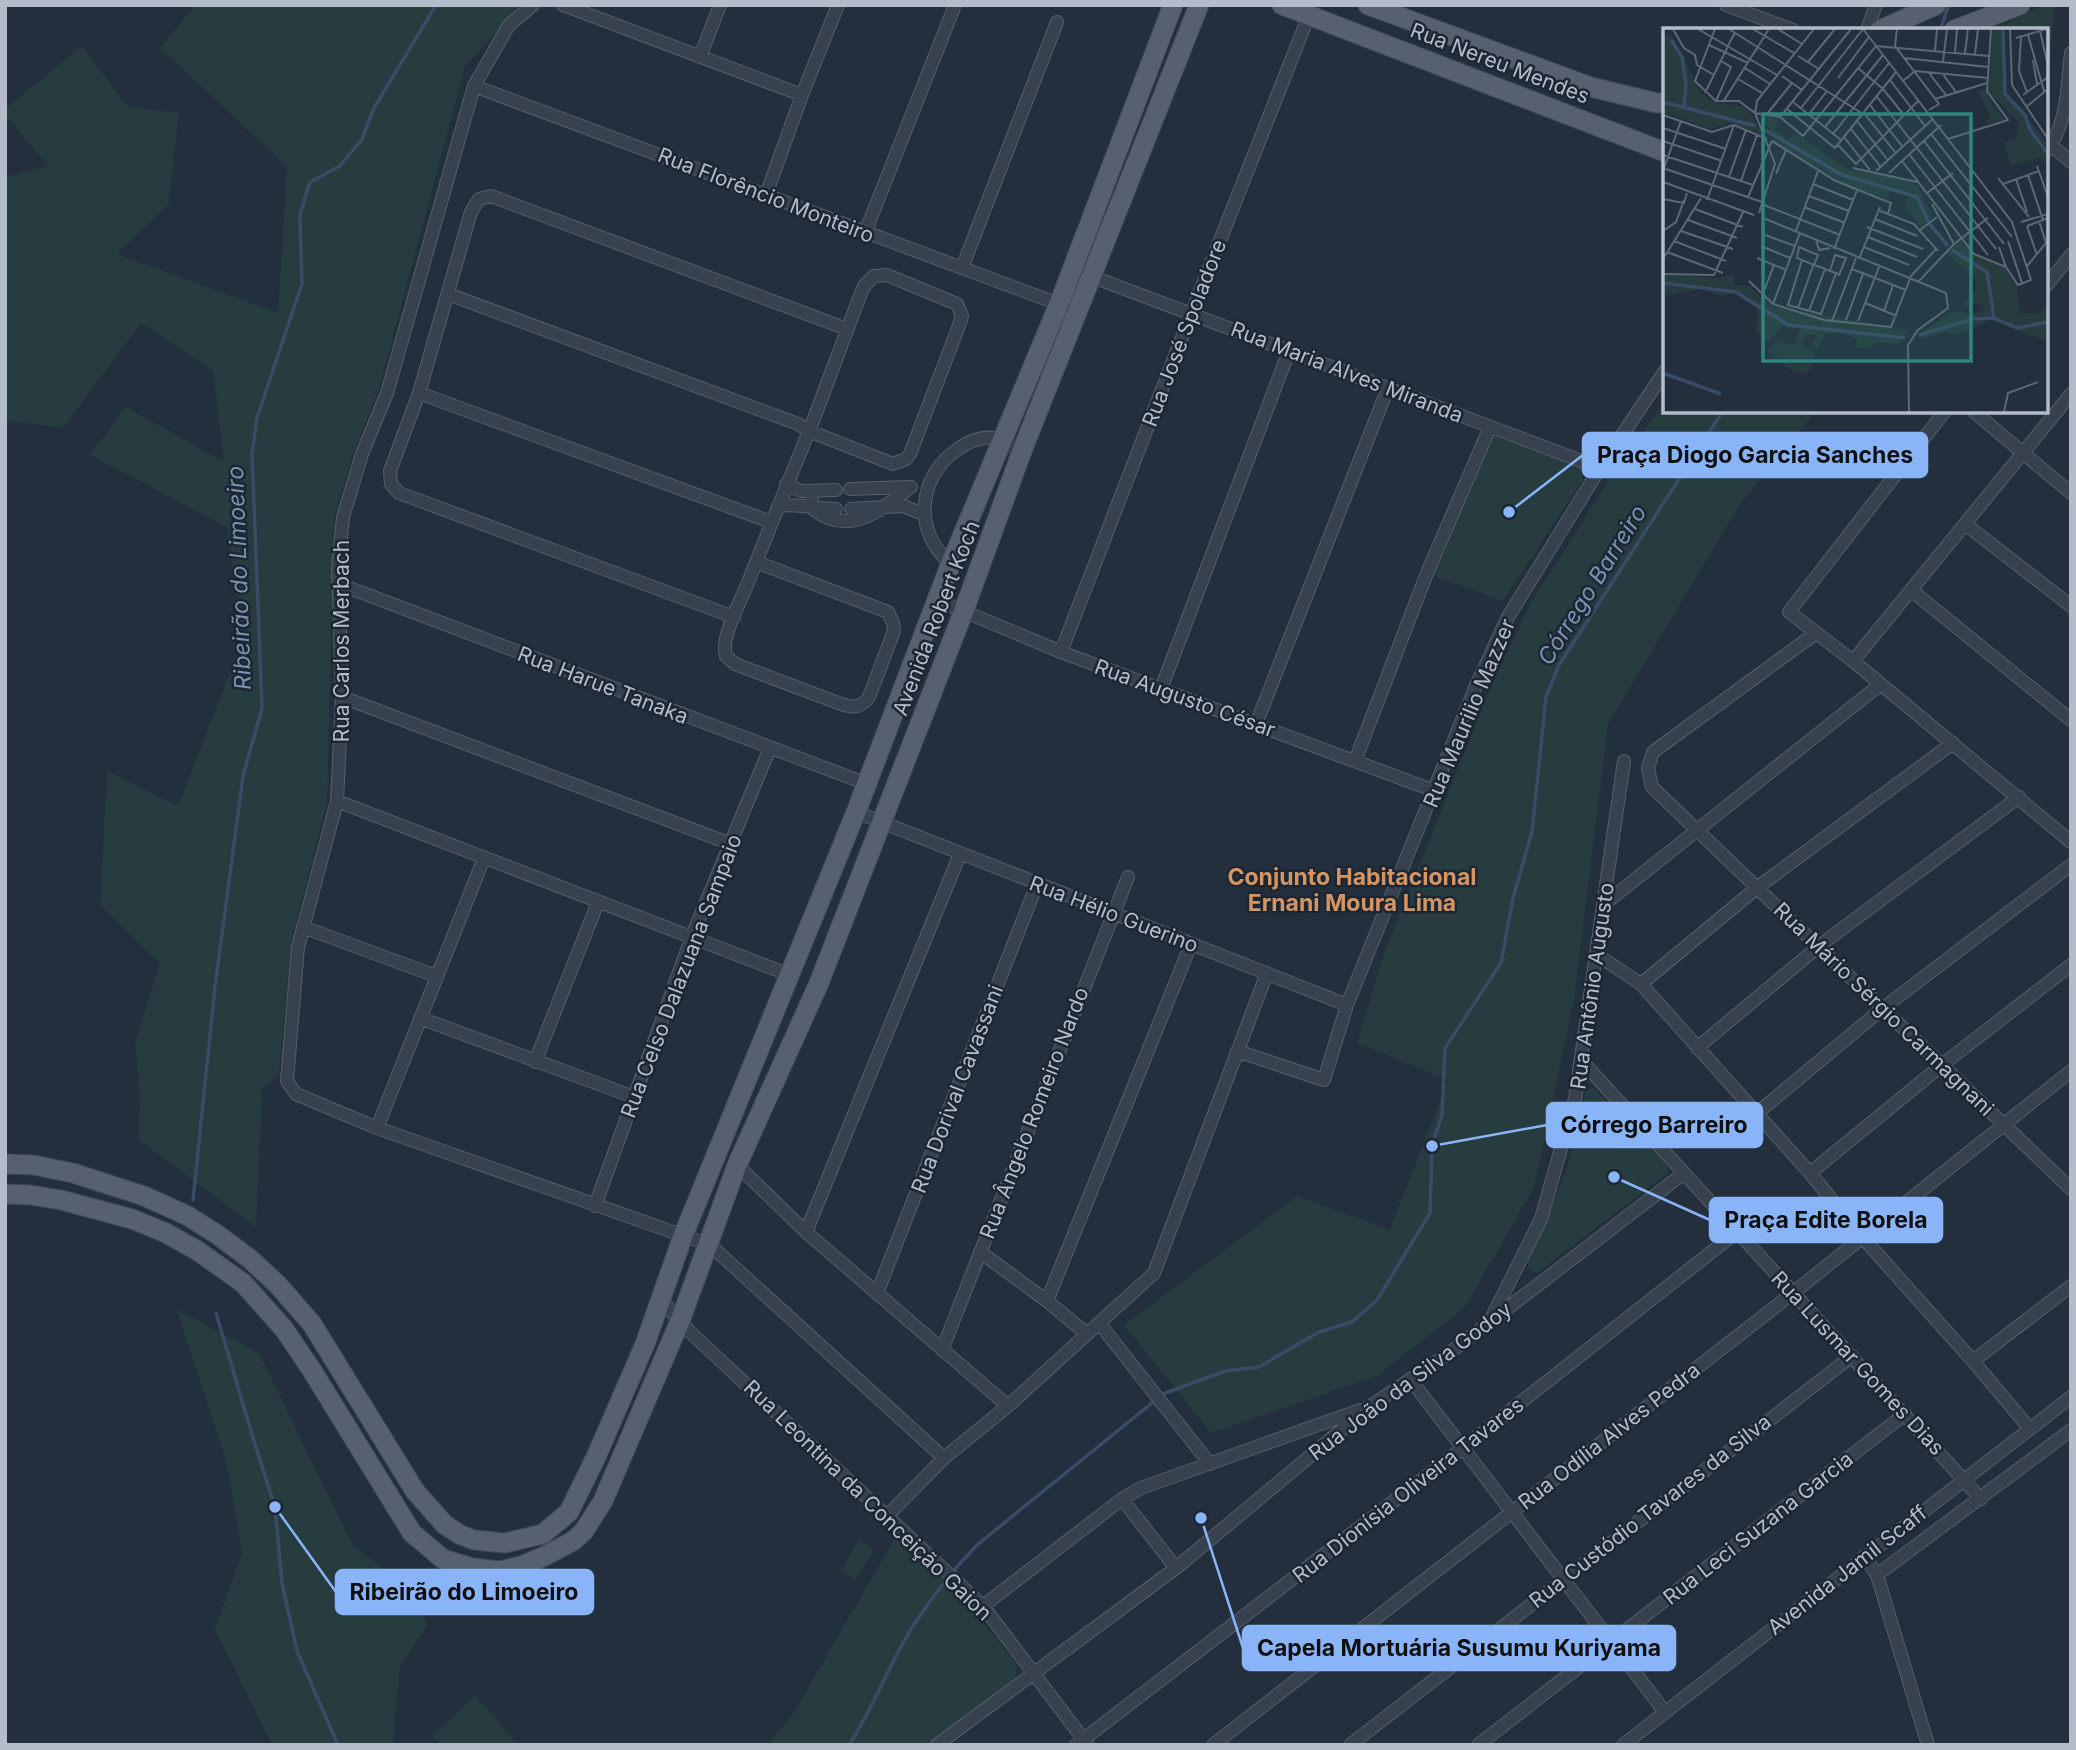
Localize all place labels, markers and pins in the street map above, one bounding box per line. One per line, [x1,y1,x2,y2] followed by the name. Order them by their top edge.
[1583,433,1927,477] callout: Praça Diogo Garcia Sanches
[1547,1103,1762,1147] callout: Córrego Barreiro
[1710,1198,1942,1242] callout: Praça Edite Borela
[336,1570,593,1614] callout: Ribeirão do Limoeiro
[1243,1626,1675,1670] callout: Capela Mortuária Susumu Kuriyama

